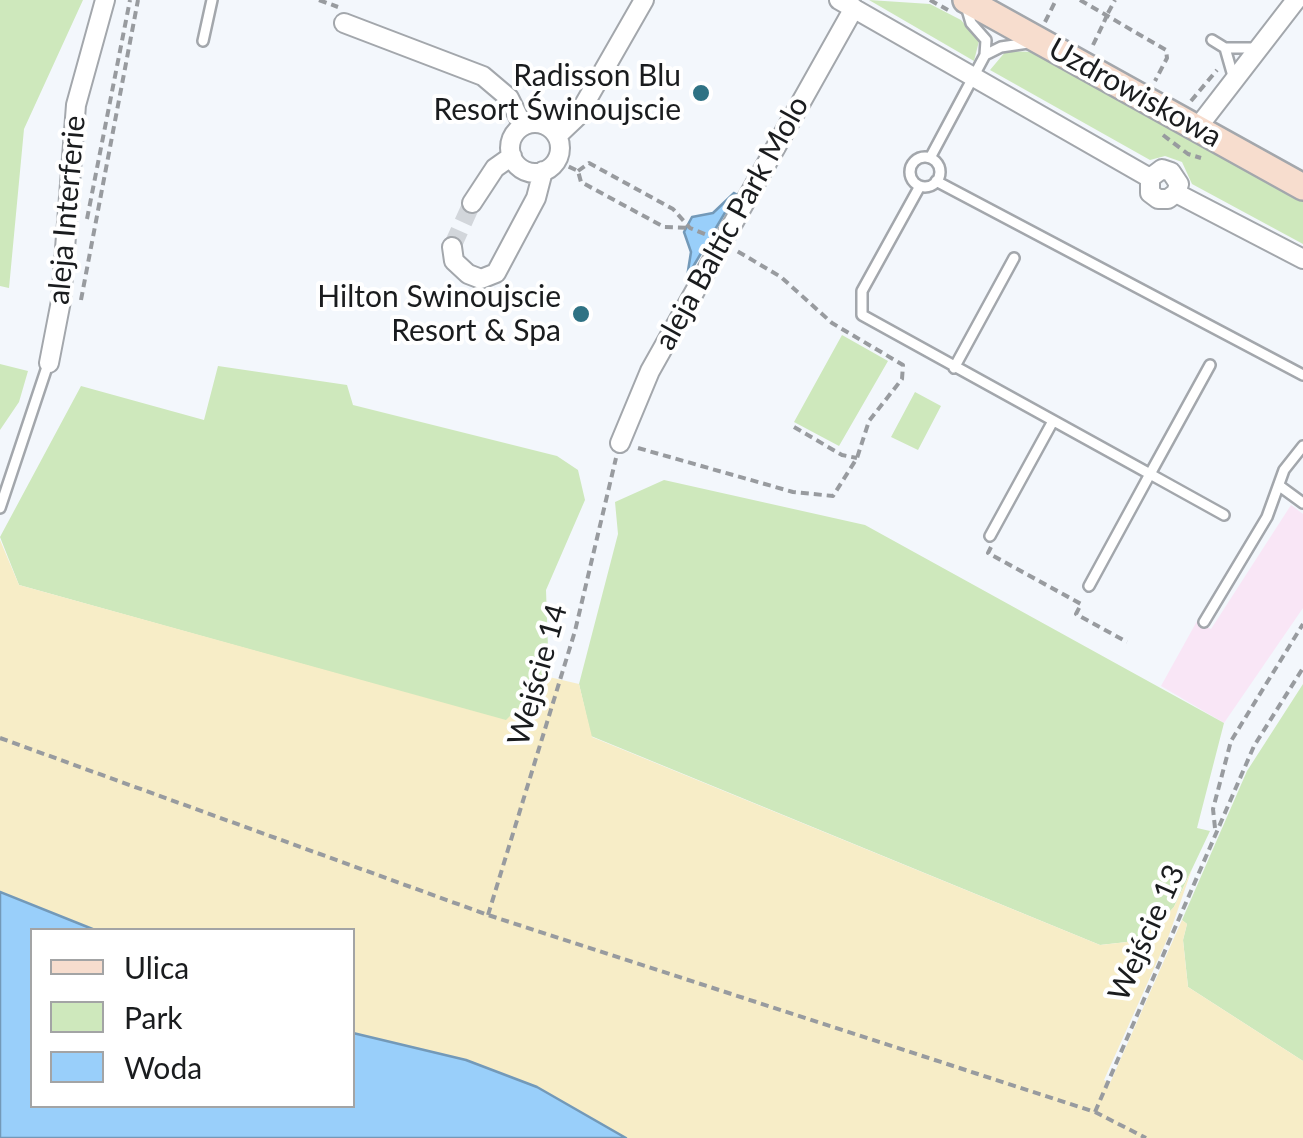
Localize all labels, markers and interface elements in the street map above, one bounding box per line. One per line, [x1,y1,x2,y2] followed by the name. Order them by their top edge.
[1042,31,1228,155] street label: Uzdrowiskowa
[433,58,681,128] place label: Radisson Blu Resort Świnoujscie
[690,82,712,104] marker: Radisson Blu Resort Świnoujscie
[647,90,817,356] street label: aleja Baltic Park Molo
[41,114,93,306] street label: aleja Interferie
[317,279,561,350] place label: Hilton Swinoujscie Resort & Spa
[570,303,592,325] marker: Hilton Swinoujscie Resort & Spa
[501,600,575,750] street label: Wejście 14
[1101,859,1193,1007] street label: Wejście 13
[30,928,355,1108] legend
[124,949,189,985] text: Ulica
[124,999,183,1035] text: Park
[124,1049,202,1085] text: Woda

